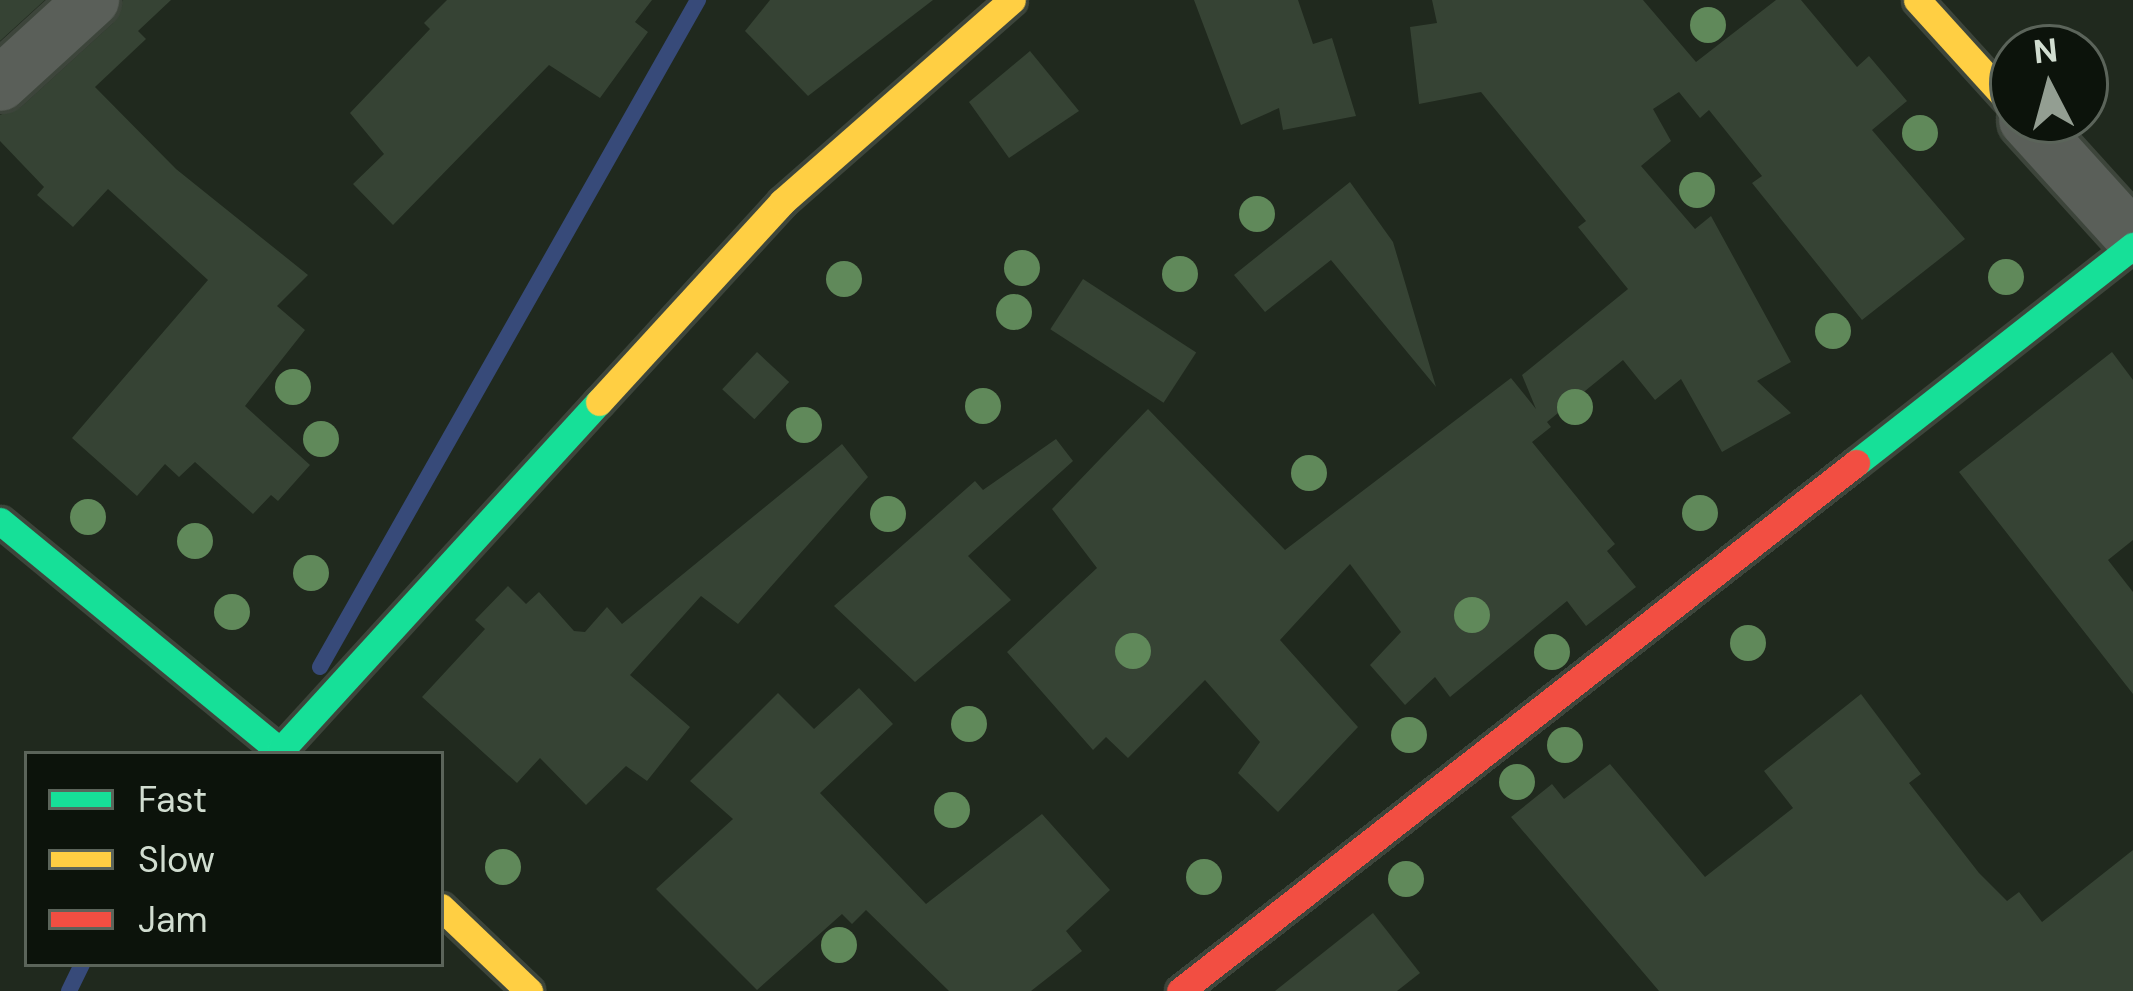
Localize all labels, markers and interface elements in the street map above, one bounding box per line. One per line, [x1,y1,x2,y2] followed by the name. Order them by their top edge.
[1989,24,2109,144] north arrow
[2031,28,2060,73] text: N
[24,751,444,967] legend
[138,776,207,823] text: Fast
[138,836,215,883] text: Slow
[138,896,208,943] text: Jam

